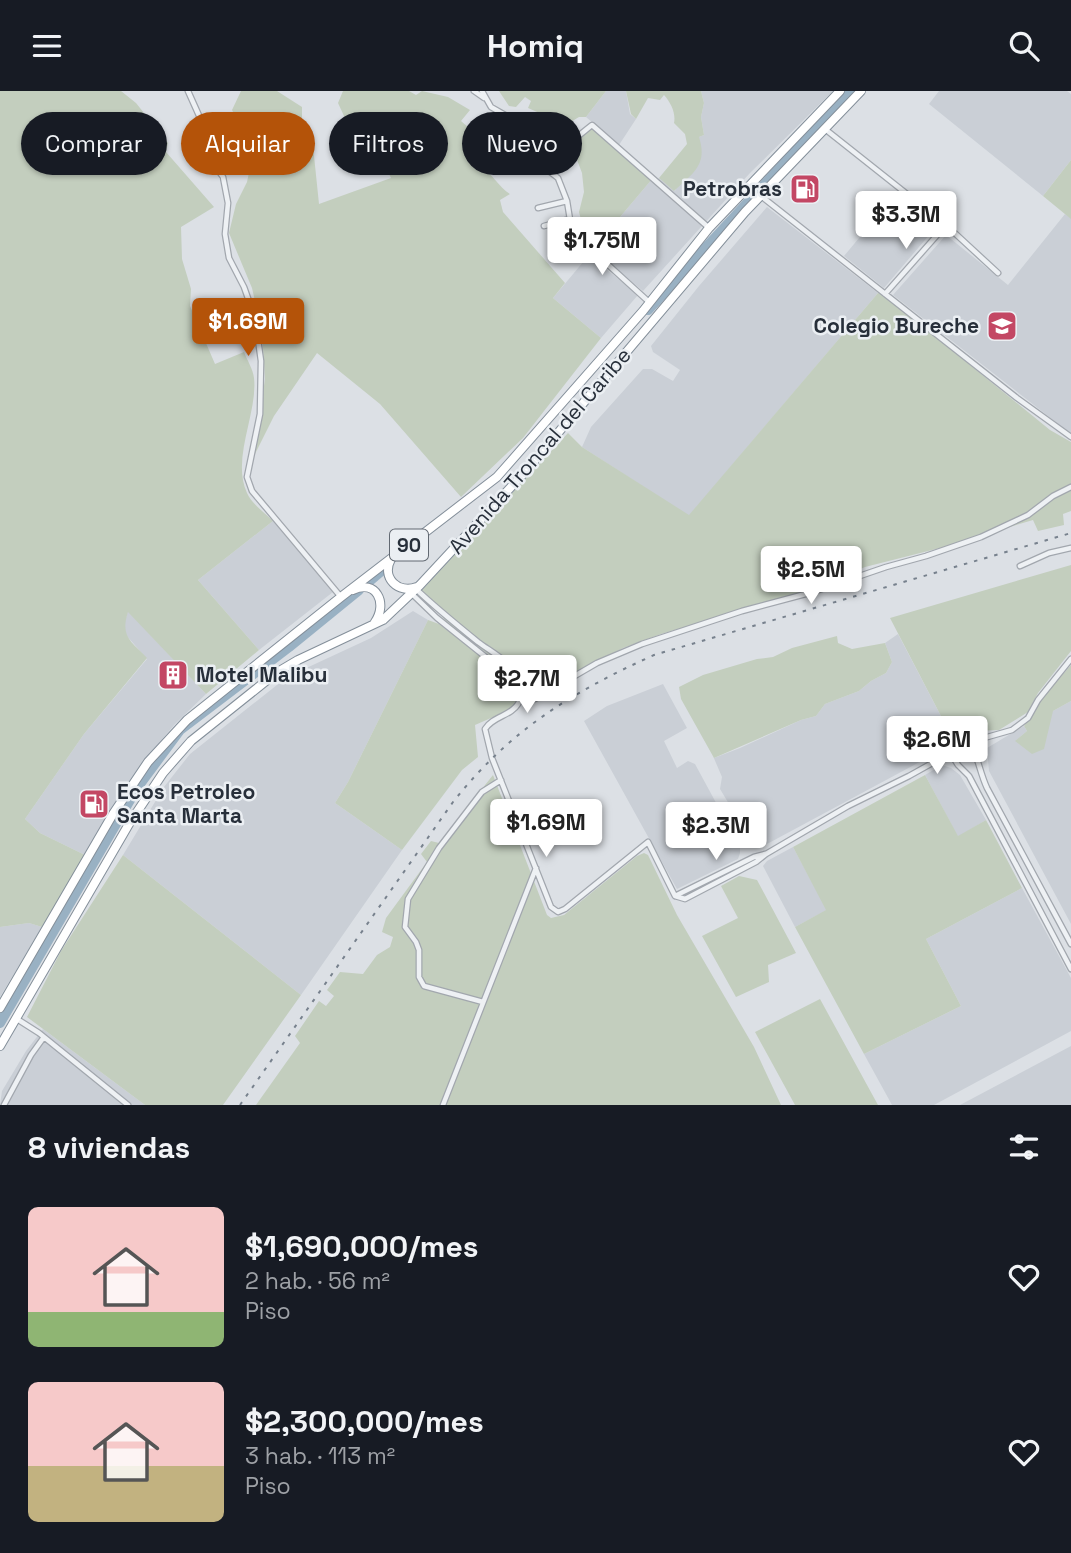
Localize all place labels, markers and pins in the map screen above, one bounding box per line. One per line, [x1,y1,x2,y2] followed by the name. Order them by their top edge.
[788,172,822,206] fuel station icon: Petrobras
[683,175,782,202] place label: Petrobras
[857,191,955,251] pin: $3.3M
[545,218,659,277] pin: $1.75M
[191,299,305,358] pin: $1.69M
[985,309,1019,343] school or university icon: Colegio Bureche
[813,312,979,339] place label: Colegio Bureche
[762,547,860,606] pin: $2.5M
[478,655,576,715] pin: $2.7M
[156,658,190,692] building icon: Motel Malibu
[196,661,327,688] place label: Motel Malibu
[888,717,986,776] pin: $2.6M
[117,778,255,829] place label: Ecos Petroleo Santa Marta
[77,787,111,821] fuel station icon: Ecos Petroleo Santa Marta
[489,799,603,859] pin: $1.69M
[667,803,765,862] pin: $2.3M

